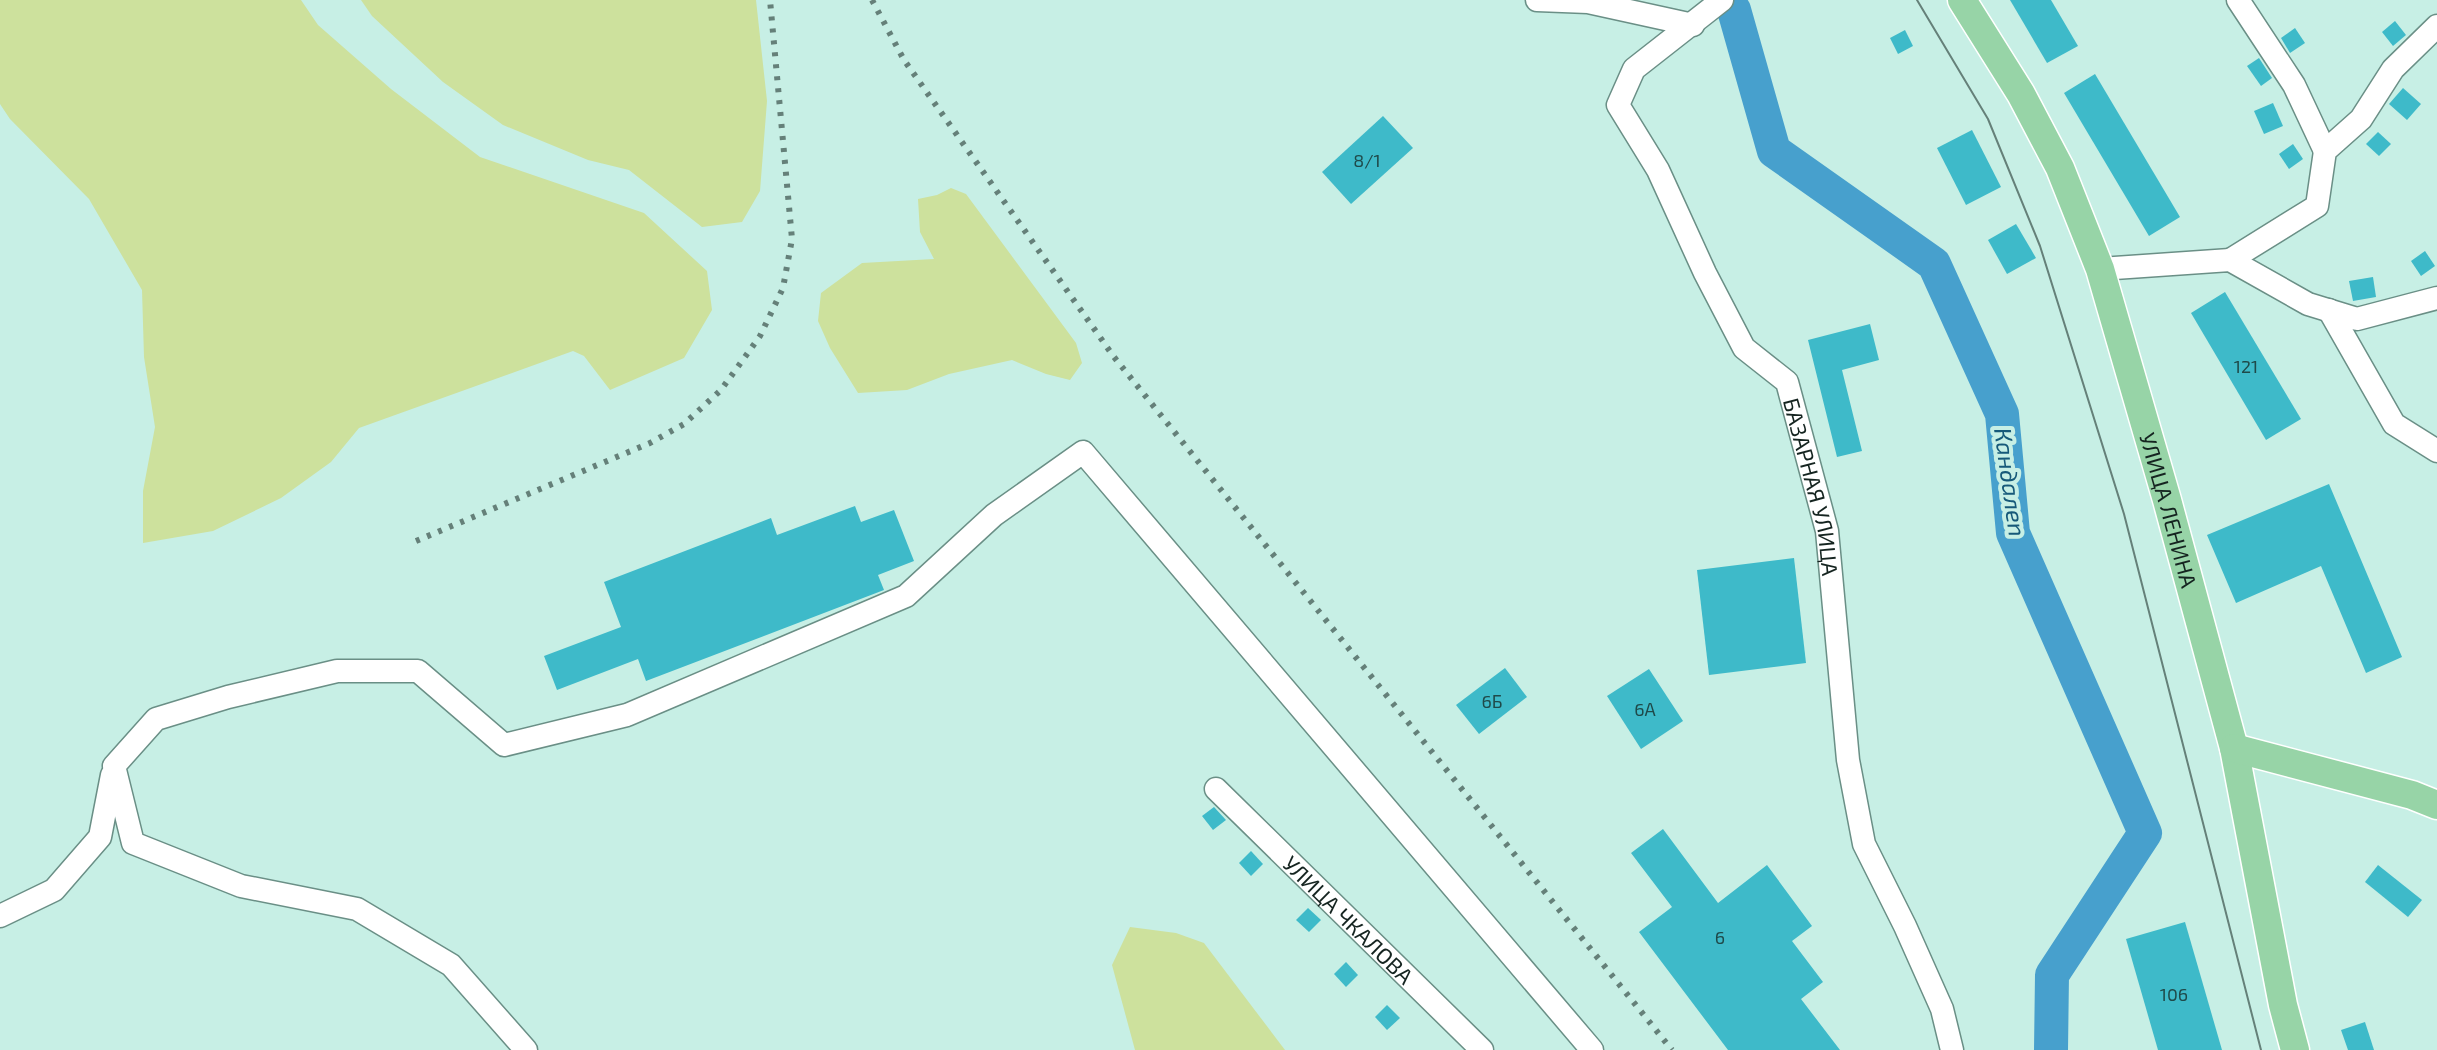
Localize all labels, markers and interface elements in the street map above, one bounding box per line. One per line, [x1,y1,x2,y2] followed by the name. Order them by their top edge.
[1353,149,1381,171] house number: 8/1
[2234,355,2258,377] house number: 121
[1779,395,1844,577] street label: БАЗАРНАЯ УЛИЦА
[1989,426,2033,538] water label: Кандалеп
[2135,430,2203,591] street label: УЛИЦА ЛЕНИНА
[1481,690,1503,712] house number: 6Б
[1634,698,1657,720] house number: 6А
[1278,850,1419,989] street label: УЛИЦА ЧКАЛОВА
[1715,926,1725,948] house number: 6
[2160,983,2188,1005] house number: 106

